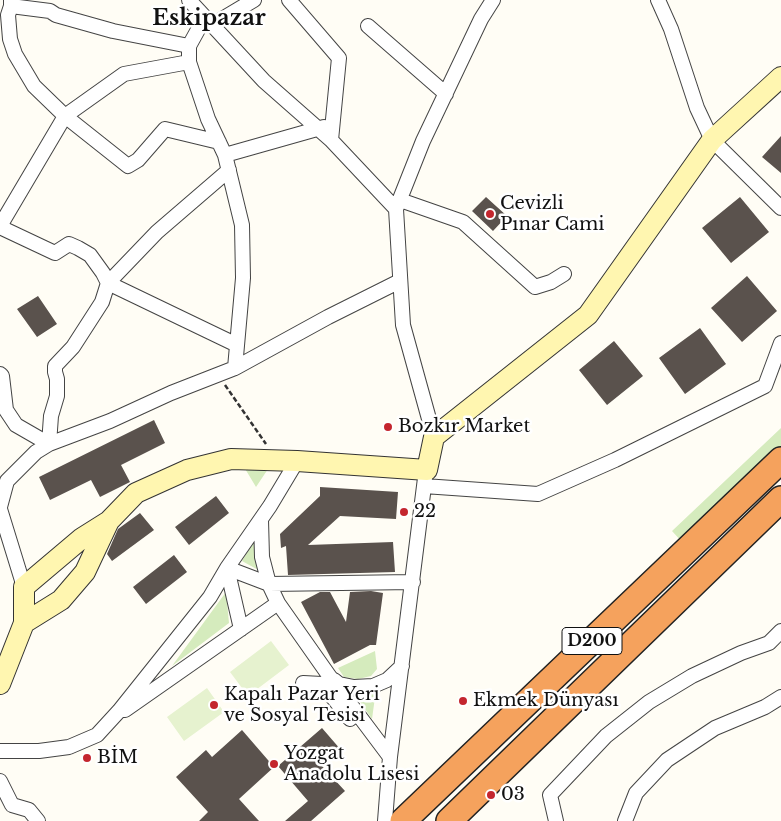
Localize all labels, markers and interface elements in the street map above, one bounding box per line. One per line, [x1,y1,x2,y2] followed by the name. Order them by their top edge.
[152,6,266,32] district label: Eskipazar
[500,193,604,235] place label: Cevizli Pınar Cami
[484,208,496,220] marker: Cevizli Pınar Cami
[398,416,530,438] place label: Bozkır Market
[382,421,394,433] marker: Bozkır Market
[414,501,436,523] place label: 22
[398,506,410,518] marker: 22
[562,627,622,654] road number: D200
[224,684,380,726] place label: Kapalı Pazar Yeri ve Sosyal Tesisi
[473,690,619,712] place label: Ekmek Dünyası
[457,695,469,707] marker: Ekmek Dünyası
[208,699,220,711] marker: Kapalı Pazar Yeri ve Sosyal Tesisi
[284,743,419,786] place label: Yozgat Anadolu Lisesi
[97,747,138,769] place label: BİM
[81,752,93,764] marker: BİM
[268,758,280,770] marker: Yozgat Anadolu Lisesi
[501,784,525,806] place label: 03
[485,789,497,801] marker: 03

